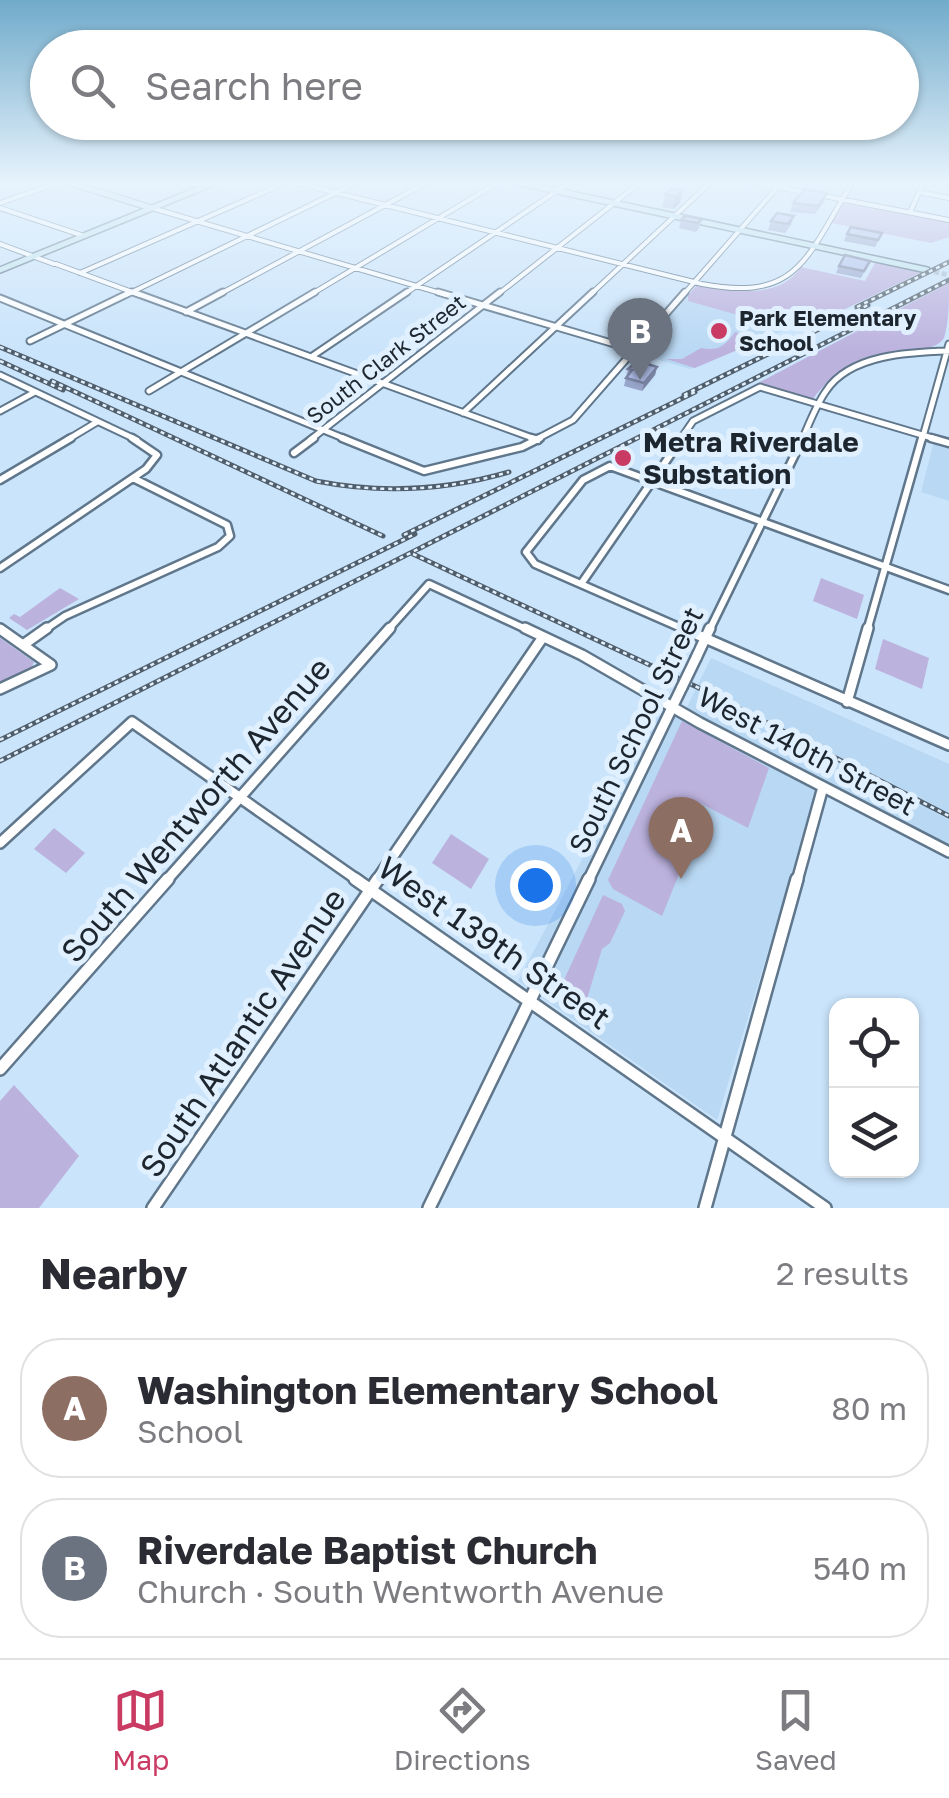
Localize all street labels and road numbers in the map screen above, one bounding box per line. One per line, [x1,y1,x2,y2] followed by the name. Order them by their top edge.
[301,288,471,429] street label: South Clark Street
[562,601,710,858] street label: South School Street
[53,649,338,969] street label: South Wentworth Avenue
[693,679,922,822] street label: West 140th Street
[371,848,618,1036] street label: West 139th Street
[131,881,353,1184] street label: South Atlantic Avenue

